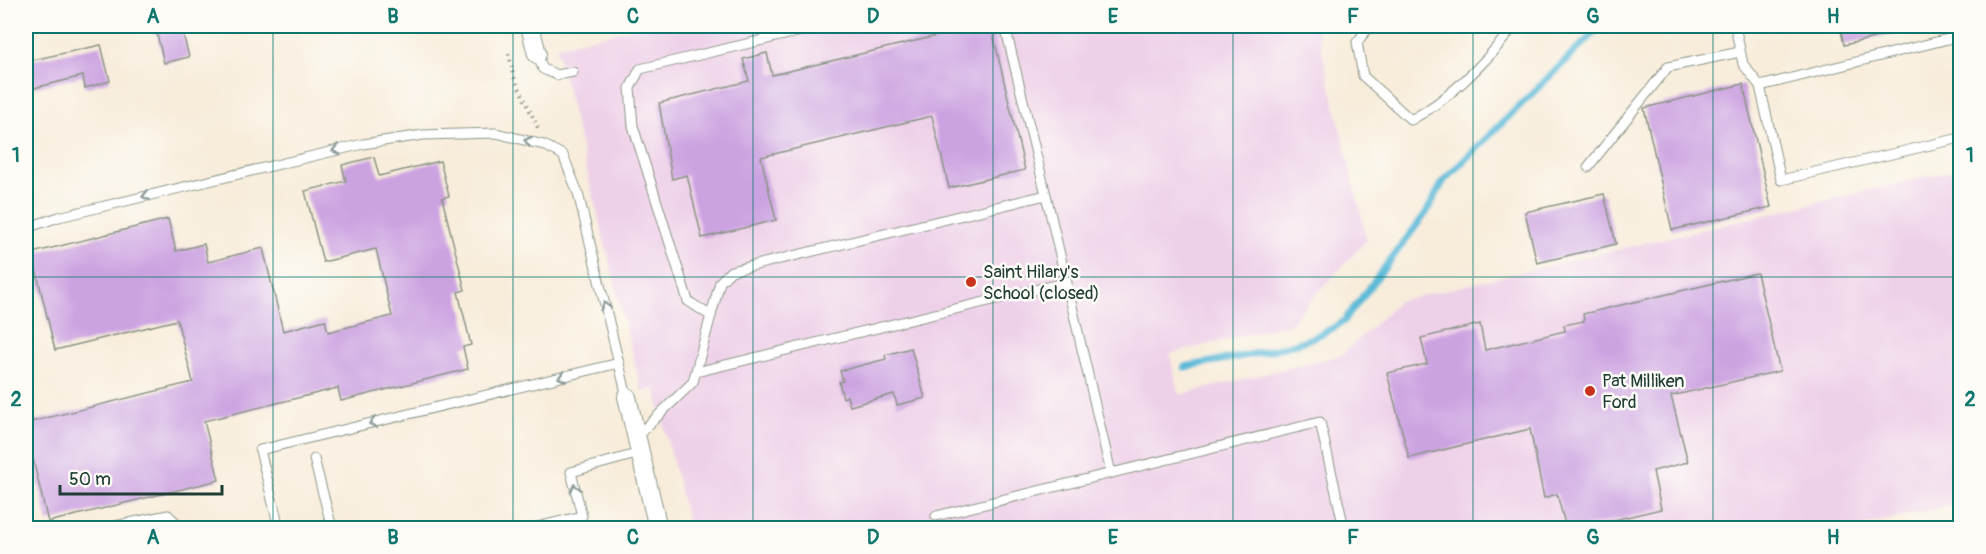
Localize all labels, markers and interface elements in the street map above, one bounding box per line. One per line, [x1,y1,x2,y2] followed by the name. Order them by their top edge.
[147,4,160,29] text: A
[387,4,399,29] text: B
[627,4,639,29] text: C
[867,4,880,29] text: D
[1108,4,1119,29] text: E
[1347,4,1359,29] text: F
[1586,4,1600,29] text: G
[1827,4,1840,29] text: H
[524,136,534,148] one-way arrow
[12,143,20,168] text: 1
[331,143,341,156] one-way arrow
[1966,143,1974,168] text: 1
[142,188,152,201] one-way arrow
[983,261,1100,305] place label: Saint Hilary's School (closed)
[964,275,978,289] marker: Saint Hilary's School (closed)
[600,302,613,312] one-way arrow
[557,370,567,383] one-way arrow
[1602,370,1684,414] place label: Pat Milliken Ford
[1583,384,1597,398] marker: Pat Milliken Ford
[10,387,22,412] text: 2
[1964,387,1976,412] text: 2
[368,416,378,429] one-way arrow
[60,458,222,496] scale bar
[69,468,111,491] text: 50 m
[570,484,582,494] one-way arrow
[147,525,160,550] text: A
[387,525,399,550] text: B
[627,525,639,550] text: C
[867,525,880,550] text: D
[1108,525,1119,550] text: E
[1347,525,1359,550] text: F
[1586,525,1600,550] text: G
[1827,525,1840,550] text: H

